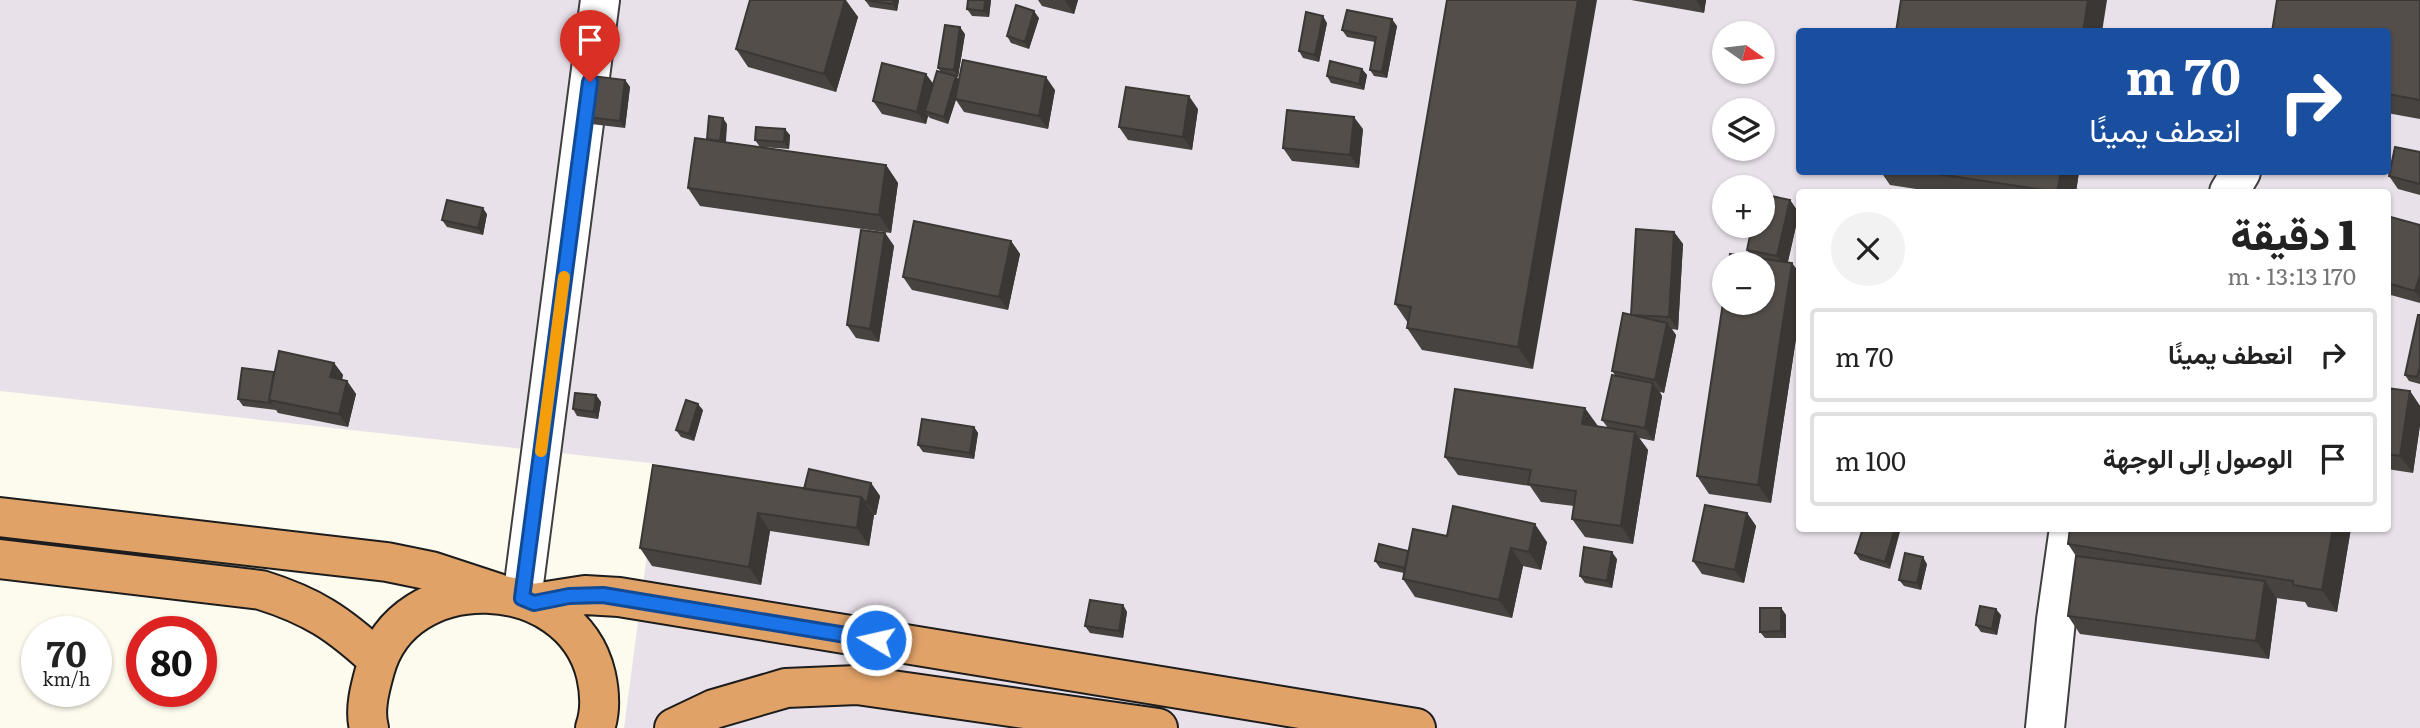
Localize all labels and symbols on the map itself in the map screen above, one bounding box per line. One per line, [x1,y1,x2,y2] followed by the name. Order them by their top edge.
[560,10,620,82] pin
[1712,21,1774,84] north arrow
[839,603,913,677] position arrow
[126,616,217,707] speed limit sign: 80

